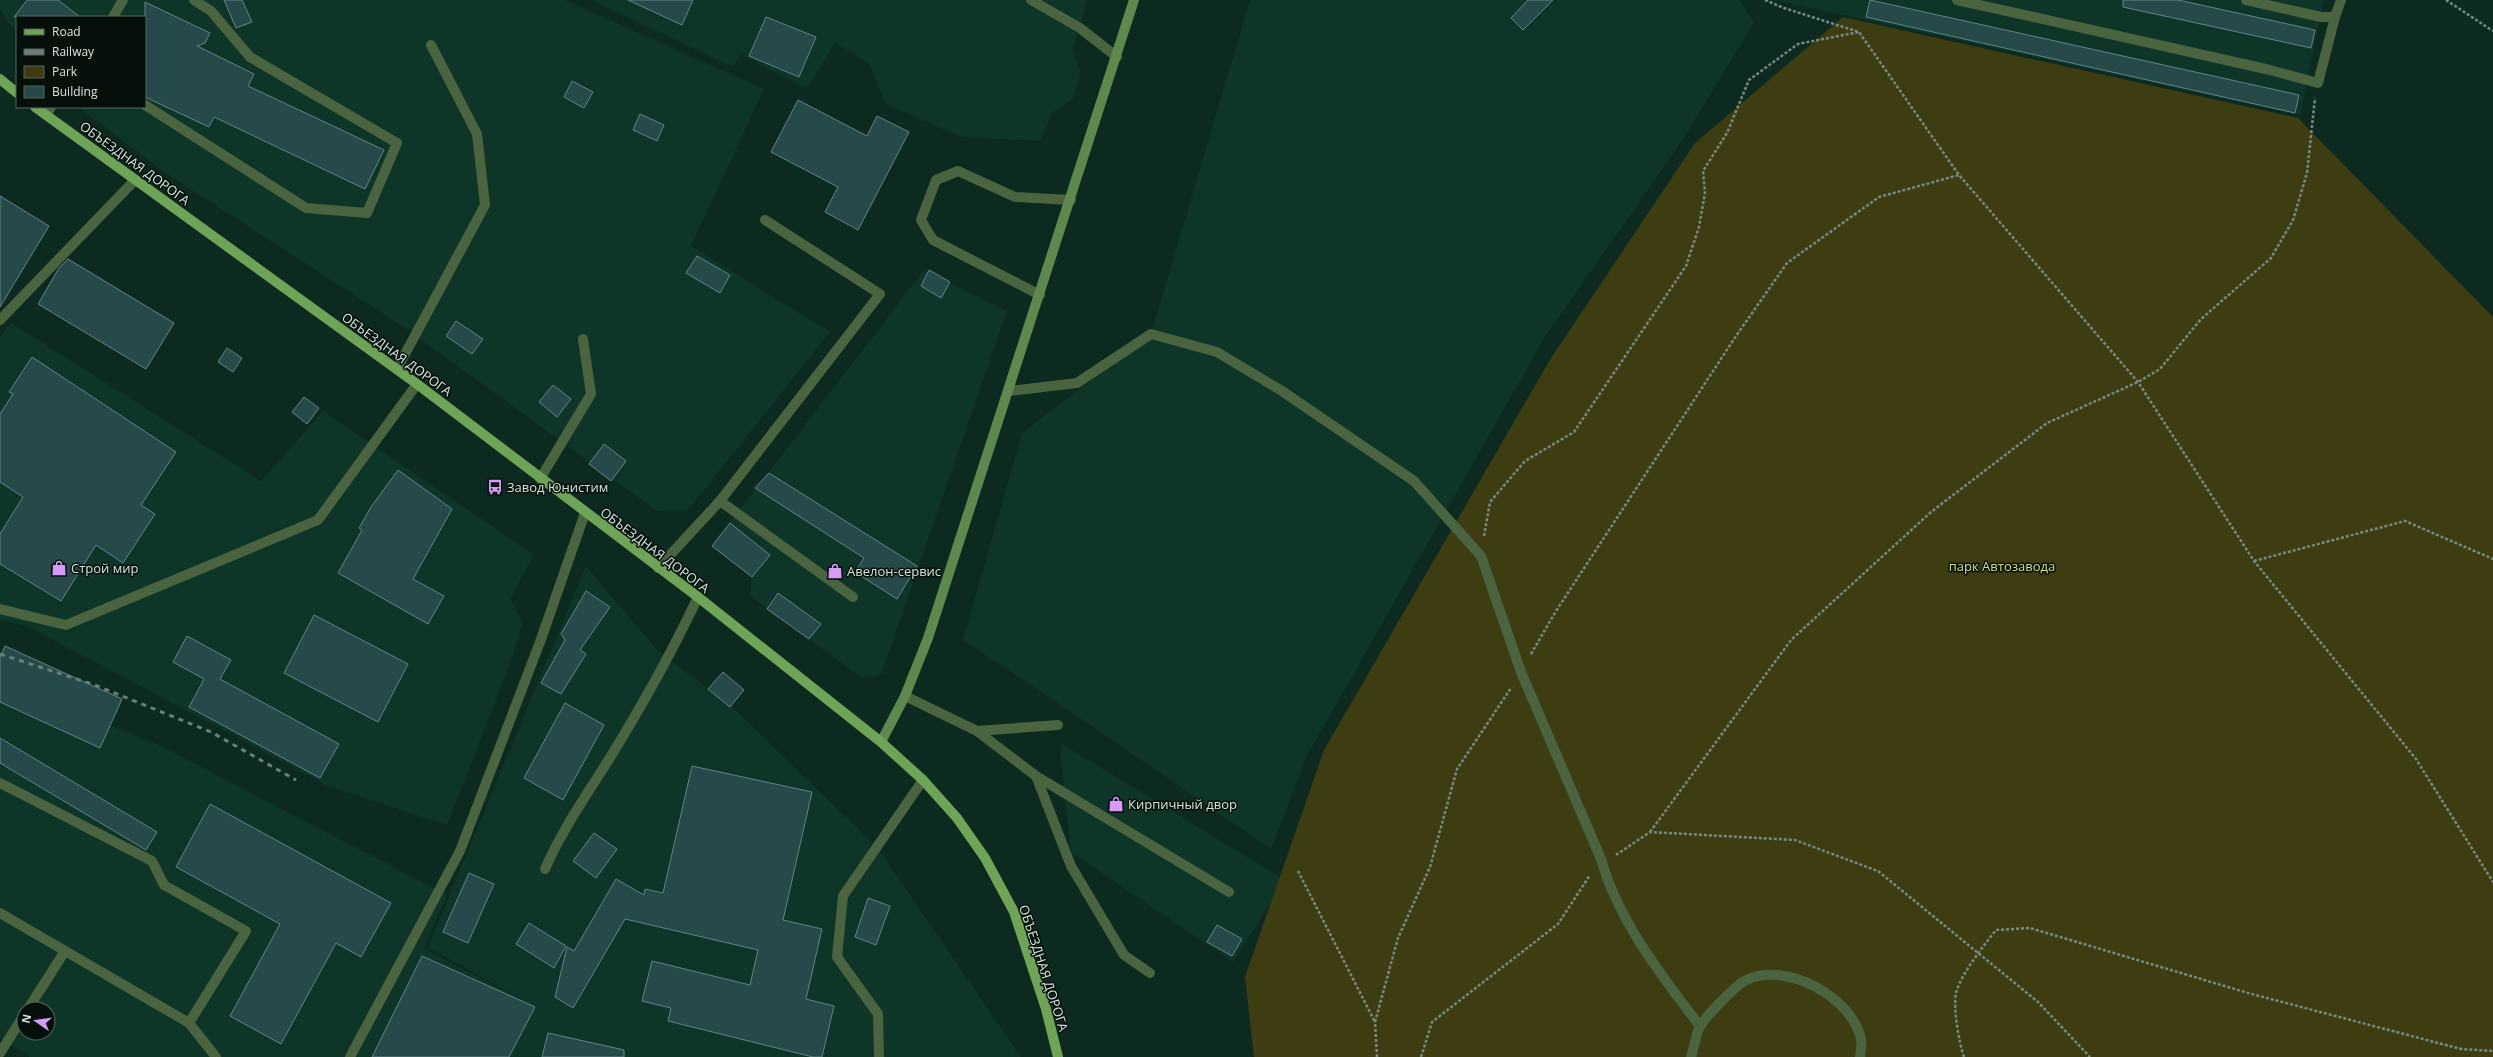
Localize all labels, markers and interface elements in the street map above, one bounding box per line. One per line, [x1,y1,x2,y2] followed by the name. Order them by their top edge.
[16,16,146,108] legend
[52,23,81,40] text: Road
[52,43,95,60] text: Railway
[52,63,78,80] text: Park
[52,83,98,100] text: Building
[76,117,194,210] street label: ОБЪЕЗДНАЯ ДОРОГА
[338,308,456,401] street label: ОБЪЕЗДНАЯ ДОРОГА
[486,478,504,496] bus stop icon: Завод Юнистим
[507,478,608,496] place label: Завод Юнистим
[597,503,714,597] street label: ОБЪЕЗДНАЯ ДОРОГА
[1949,557,2055,575] park label: парк Автозавода
[50,559,68,577] shop icon: Строй мир
[71,559,139,577] place label: Строй мир
[826,562,844,580] shop icon: Авелон-сервис
[847,562,941,580] place label: Авелон-сервис
[1107,795,1125,813] shop icon: Кирпичный двор
[1128,795,1237,813] place label: Кирпичный двор
[1015,902,1073,1034] street label: ОБЪЕЗДНАЯ ДОРОГА
[16,1001,56,1041] north arrow
[17,1013,34,1025] text: N

